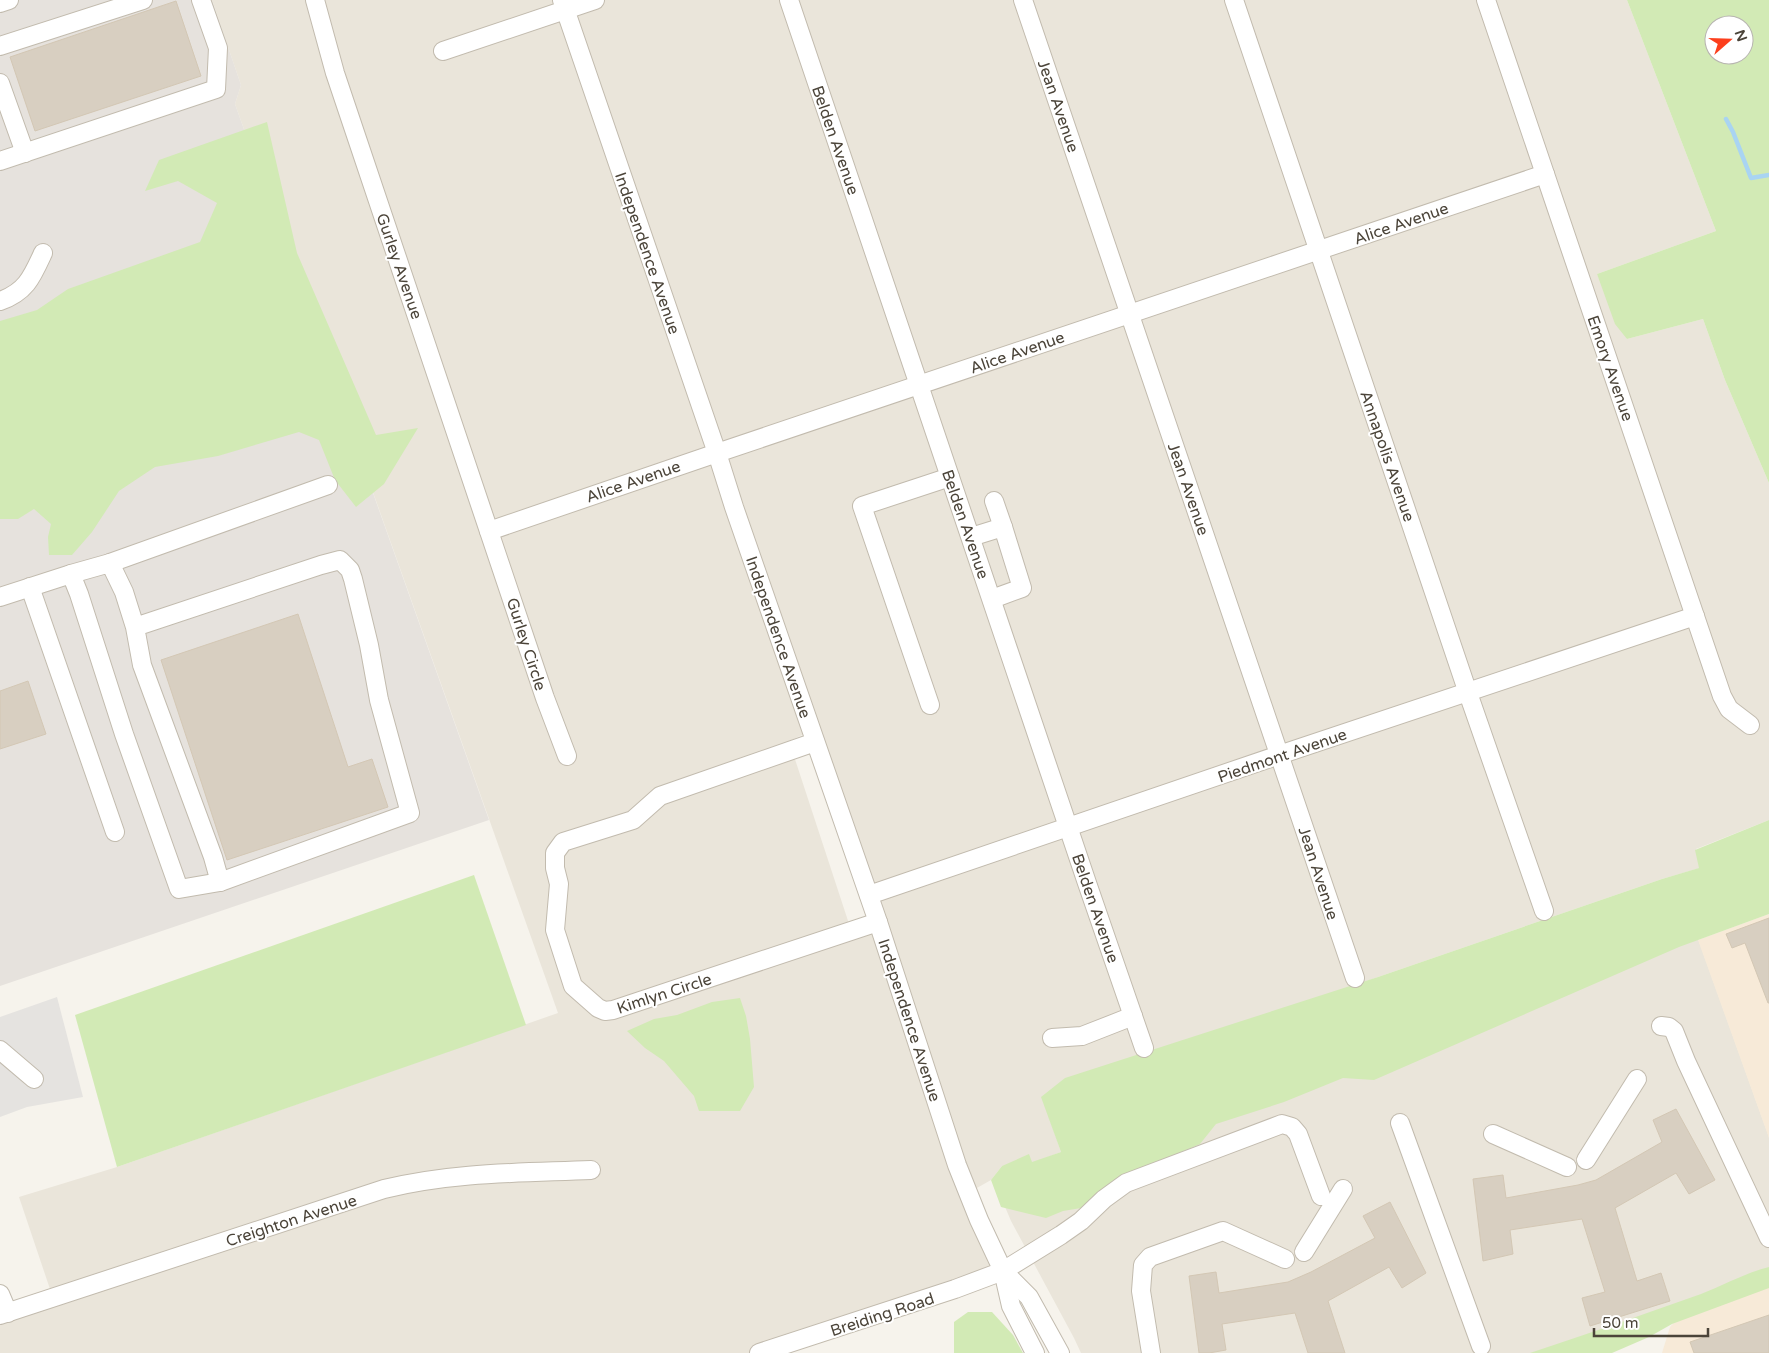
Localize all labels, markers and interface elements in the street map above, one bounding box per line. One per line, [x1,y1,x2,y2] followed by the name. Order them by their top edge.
[1704,15,1754,65] north arrow
[1731,28,1751,44] text: N
[1033,57,1083,155] street label: Jean Avenue
[807,83,863,198] street label: Belden Avenue
[610,170,684,337] street label: Independence Avenue
[1351,198,1451,249] street label: Alice Avenue
[372,211,427,322] street label: Gurley Avenue
[1583,313,1638,424] street label: Emory Avenue
[967,327,1067,378] street label: Alice Avenue
[1355,388,1419,524] street label: Annapolis Avenue
[1163,440,1213,538] street label: Jean Avenue
[583,456,683,507] street label: Alice Avenue
[937,467,993,582] street label: Belden Avenue
[741,554,815,721] street label: Independence Avenue
[502,595,550,693] street label: Gurley Circle
[1215,724,1350,787] street label: Piedmont Avenue
[1294,824,1342,922] street label: Jean Avenue
[1067,851,1123,966] street label: Belden Avenue
[873,936,945,1104] street label: Independence Avenue
[614,969,714,1019] street label: Kimlyn Circle
[223,1190,359,1252] street label: Creighton Avenue
[828,1289,937,1341] street label: Breiding Road
[1594,1306,1708,1338] scale bar
[1602,1314,1639,1332] text: 50 m

